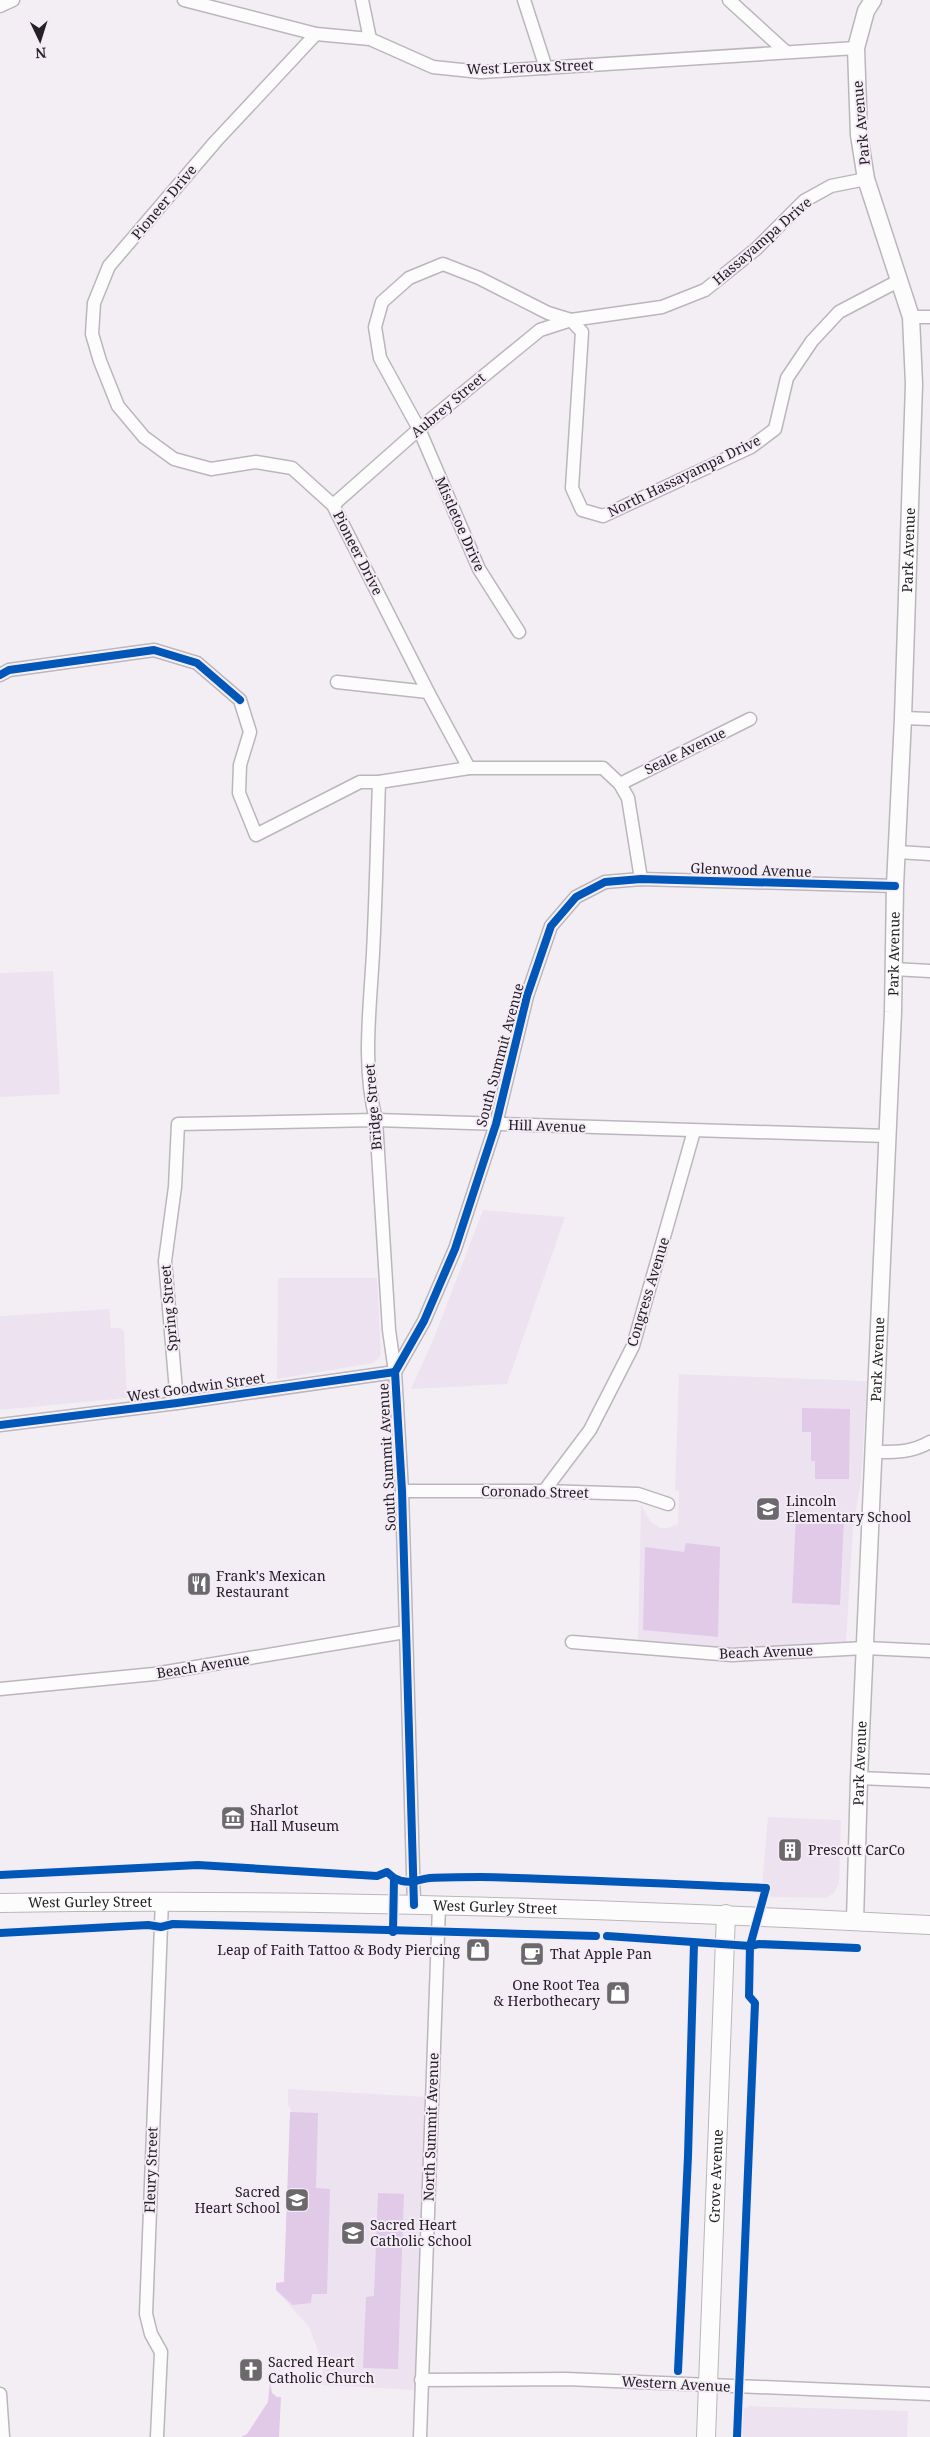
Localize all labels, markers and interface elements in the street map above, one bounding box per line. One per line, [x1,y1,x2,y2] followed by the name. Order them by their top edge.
[15,15,65,65] north arrow
[35,44,47,63] text: N
[466,55,594,78] street label: West Leroux Street
[847,80,874,166] street label: Park Avenue
[127,160,200,243] street label: Pioneer Drive
[708,192,815,289] street label: Hassayampa Drive
[406,368,489,441] street label: Aubrey Street
[604,430,763,521] street label: North Hassayampa Drive
[431,473,490,574] street label: Mistletoe Drive
[329,507,388,598] street label: Pioneer Drive
[897,507,919,593] street label: Park Avenue
[641,723,729,778] street label: Seale Avenue
[690,858,812,881] street label: Glenwood Avenue
[883,911,904,996] street label: Park Avenue
[471,981,528,1129] street label: South Summit Avenue
[359,1063,386,1151] street label: Bridge Street
[508,1115,586,1136] street label: Hill Avenue
[622,1235,673,1349] street label: Congress Avenue
[155,1264,182,1352] street label: Spring Street
[866,1317,888,1402] street label: Park Avenue
[126,1367,266,1406] street label: West Goodwin Street
[373,1383,400,1531] street label: South Summit Avenue
[481,1481,589,1502] street label: Coronado Street
[786,1491,912,1526] place label: Lincoln Elementary School
[755,1496,781,1522] school or university icon: Lincoln Elementary School
[216,1566,326,1601] place label: Frank's Mexican Restaurant
[186,1571,212,1597] restaurant icon: Frank's Mexican Restaurant
[719,1640,813,1663] street label: Beach Avenue
[155,1649,251,1682] street label: Beach Avenue
[848,1720,871,1806] street label: Park Avenue
[250,1800,339,1835] place label: Sharlot Hall Museum
[220,1805,246,1831] museum icon: Sharlot Hall Museum
[777,1837,803,1863] building icon: Prescott CarCo
[808,1840,905,1859] place label: Prescott CarCo
[28,1892,152,1912] street label: West Gurley Street
[433,1895,557,1918] street label: West Gurley Street
[465,1937,491,1963] shop icon: Leap of Faith Tattoo & Body Piercing
[217,1940,460,1959] place label: Leap of Faith Tattoo & Body Piercing
[519,1941,545,1967] cafe icon: That Apple Pan
[550,1944,652,1963] place label: That Apple Pan
[494,1975,600,2010] place label: One Root Tea & Herbothecary
[605,1980,631,2006] shop icon: One Root Tea & Herbothecary
[418,2052,443,2202] street label: North Summit Avenue
[140,2127,162,2213] street label: Fleury Street
[704,2129,727,2224] street label: Grove Avenue
[194,2182,281,2217] place label: Sacred Heart School
[284,2187,310,2213] school or university icon: Sacred Heart School
[370,2215,472,2250] place label: Sacred Heart Catholic School
[340,2220,366,2246] school or university icon: Sacred Heart Catholic School
[268,2352,375,2387] place label: Sacred Heart Catholic Church
[238,2357,264,2383] church icon: Sacred Heart Catholic Church
[621,2371,731,2396] street label: Western Avenue

